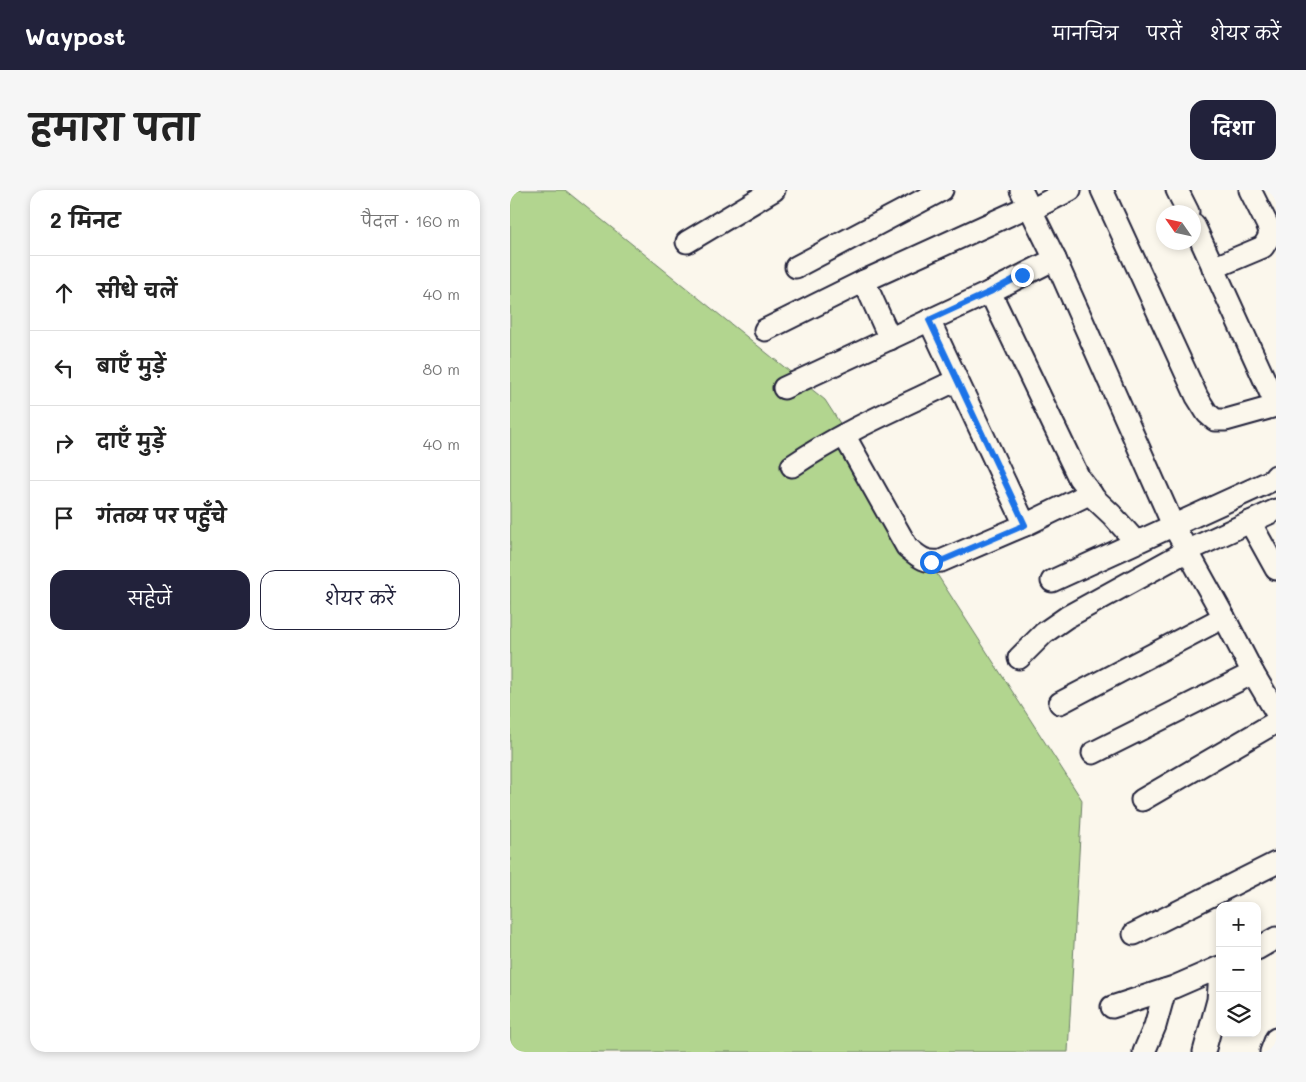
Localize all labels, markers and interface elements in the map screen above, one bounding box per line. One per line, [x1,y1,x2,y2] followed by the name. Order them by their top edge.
[25,20,126,51] text: Waypost
[1052,21,1118,45] text: मानचित्र
[1146,21,1182,45] text: परतें
[1210,21,1281,45] text: शेयर करें
[1190,100,1276,160] button: दिशा
[30,103,198,149] text: हमारा पता
[1156,205,1201,250] north arrow
[50,206,120,233] text: 2 मिनट
[361,210,460,231] text: पैदल · 160 m
[1011,264,1034,287] route end
[97,278,177,303] text: सीधे चलें
[50,279,78,307] icon: ahead
[423,283,460,304] text: 40 m
[97,353,166,378] text: बाएँ मुड़ें
[50,354,78,382] icon: left
[423,358,460,379] text: 80 m
[97,428,165,453] text: दाएँ मुड़ें
[50,429,78,457] icon: right
[423,433,460,454] text: 40 m
[97,503,226,528] text: गंतव्य पर पहुँचे
[50,504,78,532] icon: arrive
[920,551,943,574] route start
[50,570,250,630] button: सहेजें
[260,570,460,630] button: शेयर करें
[1216,902,1261,1037] map controls
[1216,902,1261,947] button: +
[1216,947,1261,992] button: −
[1216,992,1261,1037] button: layers

